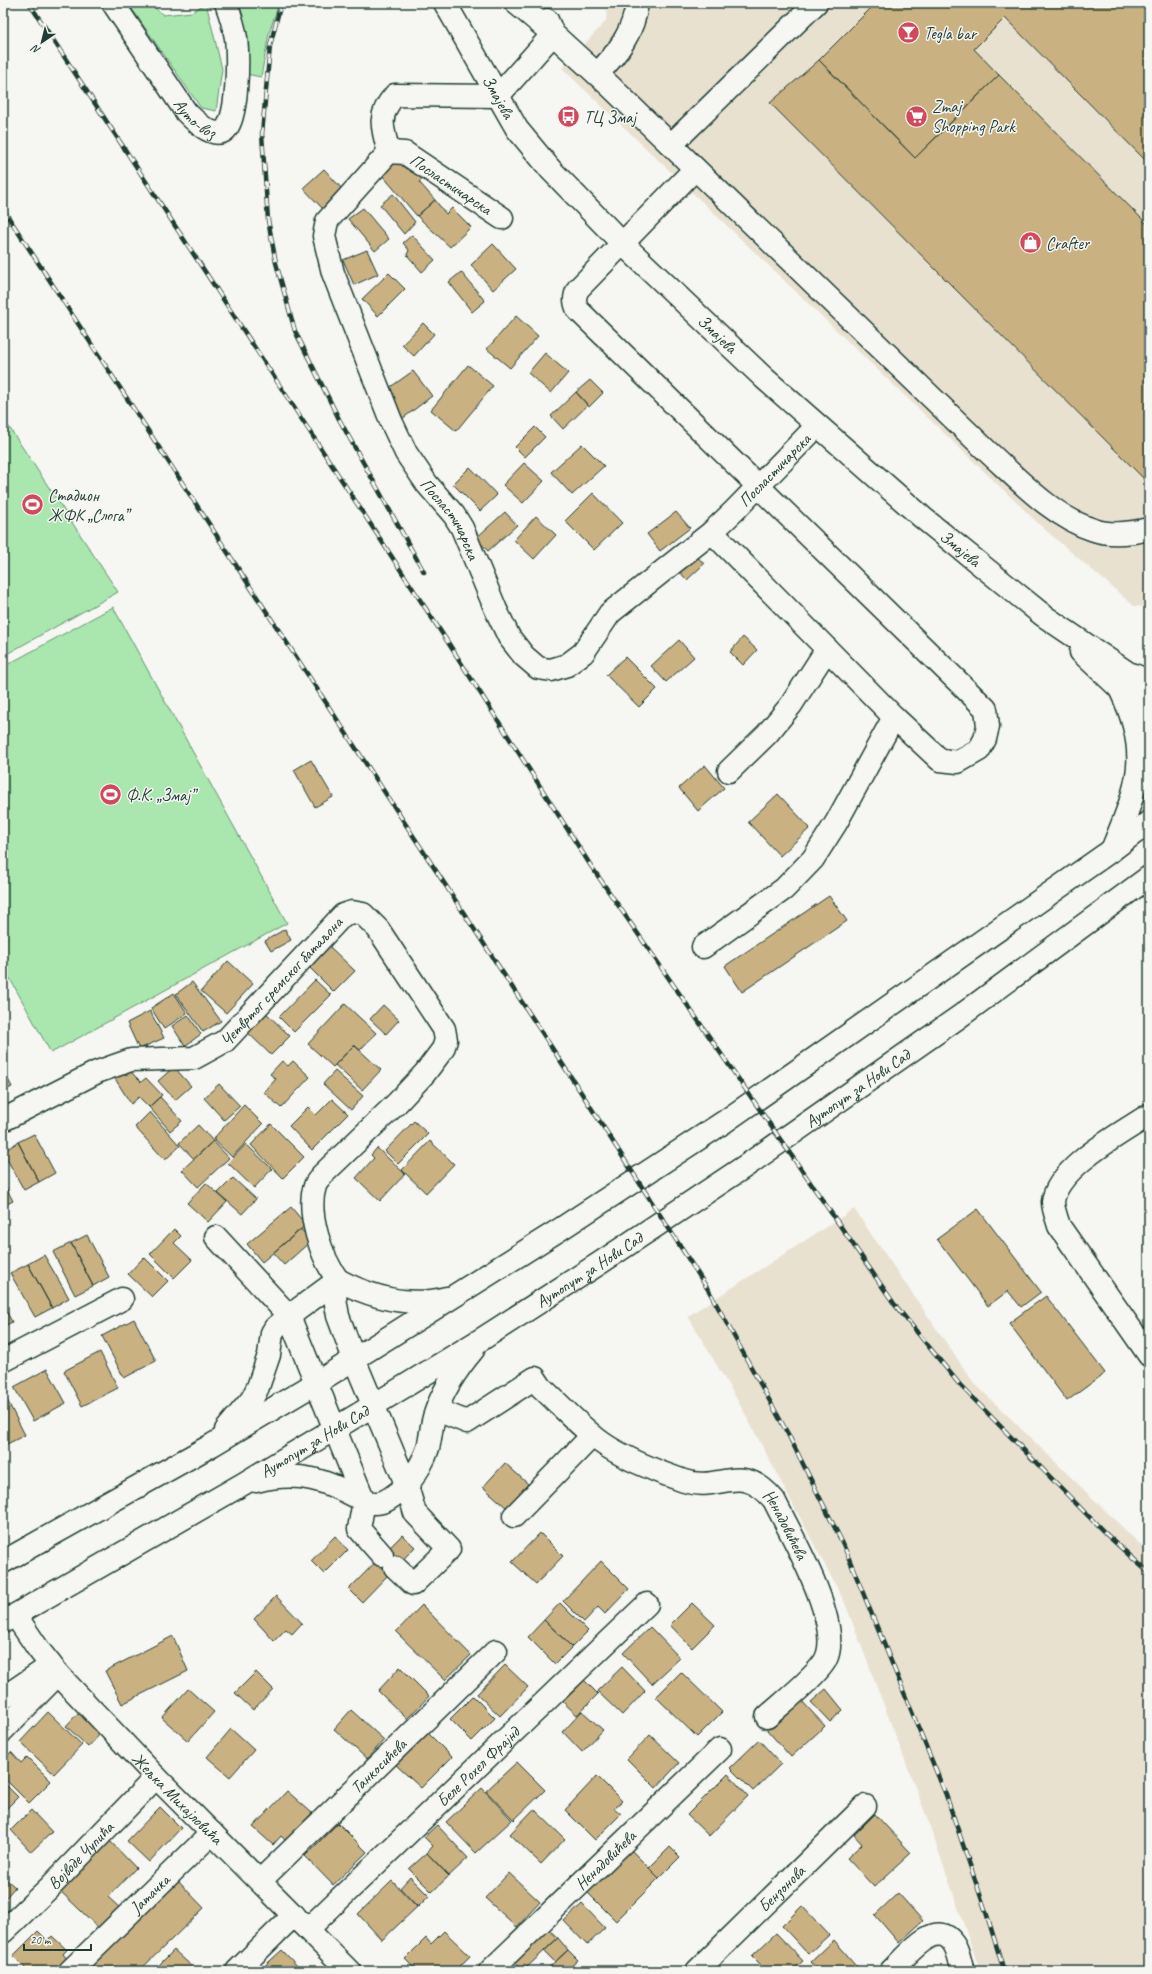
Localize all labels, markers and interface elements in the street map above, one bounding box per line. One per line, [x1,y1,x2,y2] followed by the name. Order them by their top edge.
[896,20,922,46] bar icon: Tegla bar
[22,22,62,62] north arrow
[924,23,978,44] place label: Tegla bar
[28,41,43,58] text: N
[477,72,519,123] street label: Змајева
[169,95,219,145] street label: Ауто-воз
[932,96,1017,137] place label: Zmaj Shopping Park
[903,103,929,129] supermarket icon: Zmaj Shopping Park
[555,104,581,130] bus stop icon: ТЦ Змај
[584,107,639,128] place label: ТЦ Змај
[406,149,497,220] street label: Посластичарска
[1018,230,1044,256] shop icon: Crafter
[1046,233,1091,254] place label: Crafter
[693,311,742,359] street label: Змајева
[734,428,816,511] street label: Посластичарска
[415,474,484,564] street label: Посластичарска
[48,485,133,526] place label: Стадион ЖФК „Слога”
[19,492,45,518] sports icon: Стадион ЖФК „Слога”
[935,526,986,572] street label: Змајева
[97,782,123,808] sports icon: Ф.К. „Змај”
[126,785,199,806] place label: Ф.К. „Змај”
[216,912,348,1051] street label: Четвртог сремског батаљона
[801,1043,916,1132] street label: Аутопут за Нови Сад
[532,1226,649,1312] street label: Аутопут за Нови Сад
[256,1399,375,1482] street label: Аутопут за Нови Сад
[758,1485,813,1564] street label: Ненадовићева
[432,1721,525,1811] street label: Беле Рохел Фрајнд
[346,1733,412,1798] street label: Танкосићева
[127,1748,228,1850] street label: Жељка Михајловића
[43,1816,119,1894] street label: Војводе Чупића
[571,1825,641,1894] street label: Ненадовићева
[753,1860,811,1917] street label: Бензонова
[125,1869,176,1919] street label: Јатачка
[24,1926,91,1952] scale bar
[30,1932,52,1948] text: 20 m

